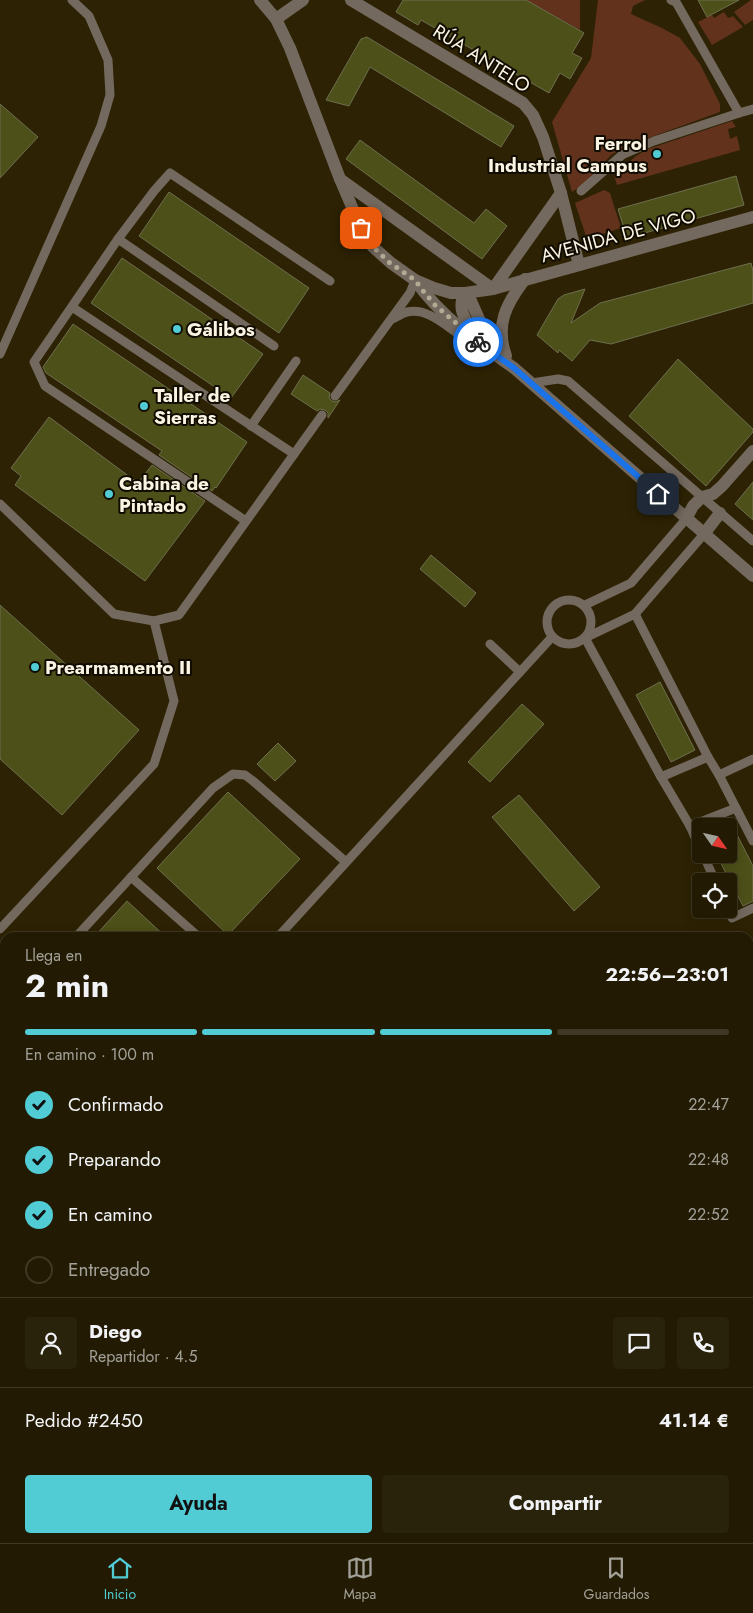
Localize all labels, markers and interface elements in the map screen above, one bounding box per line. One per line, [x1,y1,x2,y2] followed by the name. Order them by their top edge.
[428,18,536,99] street label: RÚA ANTELO
[488,130,647,179] place label: Ferrol Industrial Campus
[651,148,663,160] marker: Ferrol Industrial Campus
[538,202,699,269] street label: AVENIDA DE VIGO
[340,207,382,249] pin
[347,214,375,242] icon: bag
[187,316,255,343] place label: Gálibos
[453,317,503,367] courier
[171,323,183,335] marker: Gálibos
[464,328,492,356] icon: bike
[154,382,230,431] place label: Taller de Sierras
[138,400,150,412] marker: Taller de Sierras
[119,470,209,519] place label: Cabina de Pintado
[637,473,679,515] pin
[644,480,672,508] icon: home
[103,488,115,500] marker: Cabina de Pintado
[45,654,191,681] place label: Prearmamento II
[29,661,41,673] marker: Prearmamento II
[692,818,738,862] north arrow
[692,818,737,918] map controls
[692,873,737,918] button: locate
[25,944,82,967] text: Llega en
[605,961,729,988] text: 22:56–23:01
[25,963,109,1009] text: 2 min
[25,1043,154,1066] text: En camino · 100 m
[25,1091,53,1119] icon: check
[68,1091,163,1118] text: Confirmado
[688,1093,729,1116] text: 22:47
[25,1146,53,1174] icon: check
[68,1146,161,1173] text: Preparando
[688,1148,729,1171] text: 22:48
[25,1201,53,1229] icon: check
[68,1201,152,1228] text: En camino
[688,1203,729,1226] text: 22:52
[68,1256,150,1283] text: Entregado
[25,1317,77,1369] button: person
[613,1317,665,1369] button: chat
[677,1317,729,1369] button: phone
[89,1318,142,1345] text: Diego
[89,1345,197,1368] text: Repartidor · 4.5
[25,1407,143,1434] text: Pedido #2450
[659,1407,729,1434] text: 41.14 €
[25,1475,372,1533] button: Ayuda
[382,1475,729,1533] button: Compartir
[104,1554,136,1604] tab: Inicio
[343,1554,376,1604] tab: Mapa
[584,1554,649,1604] tab: Guardados

